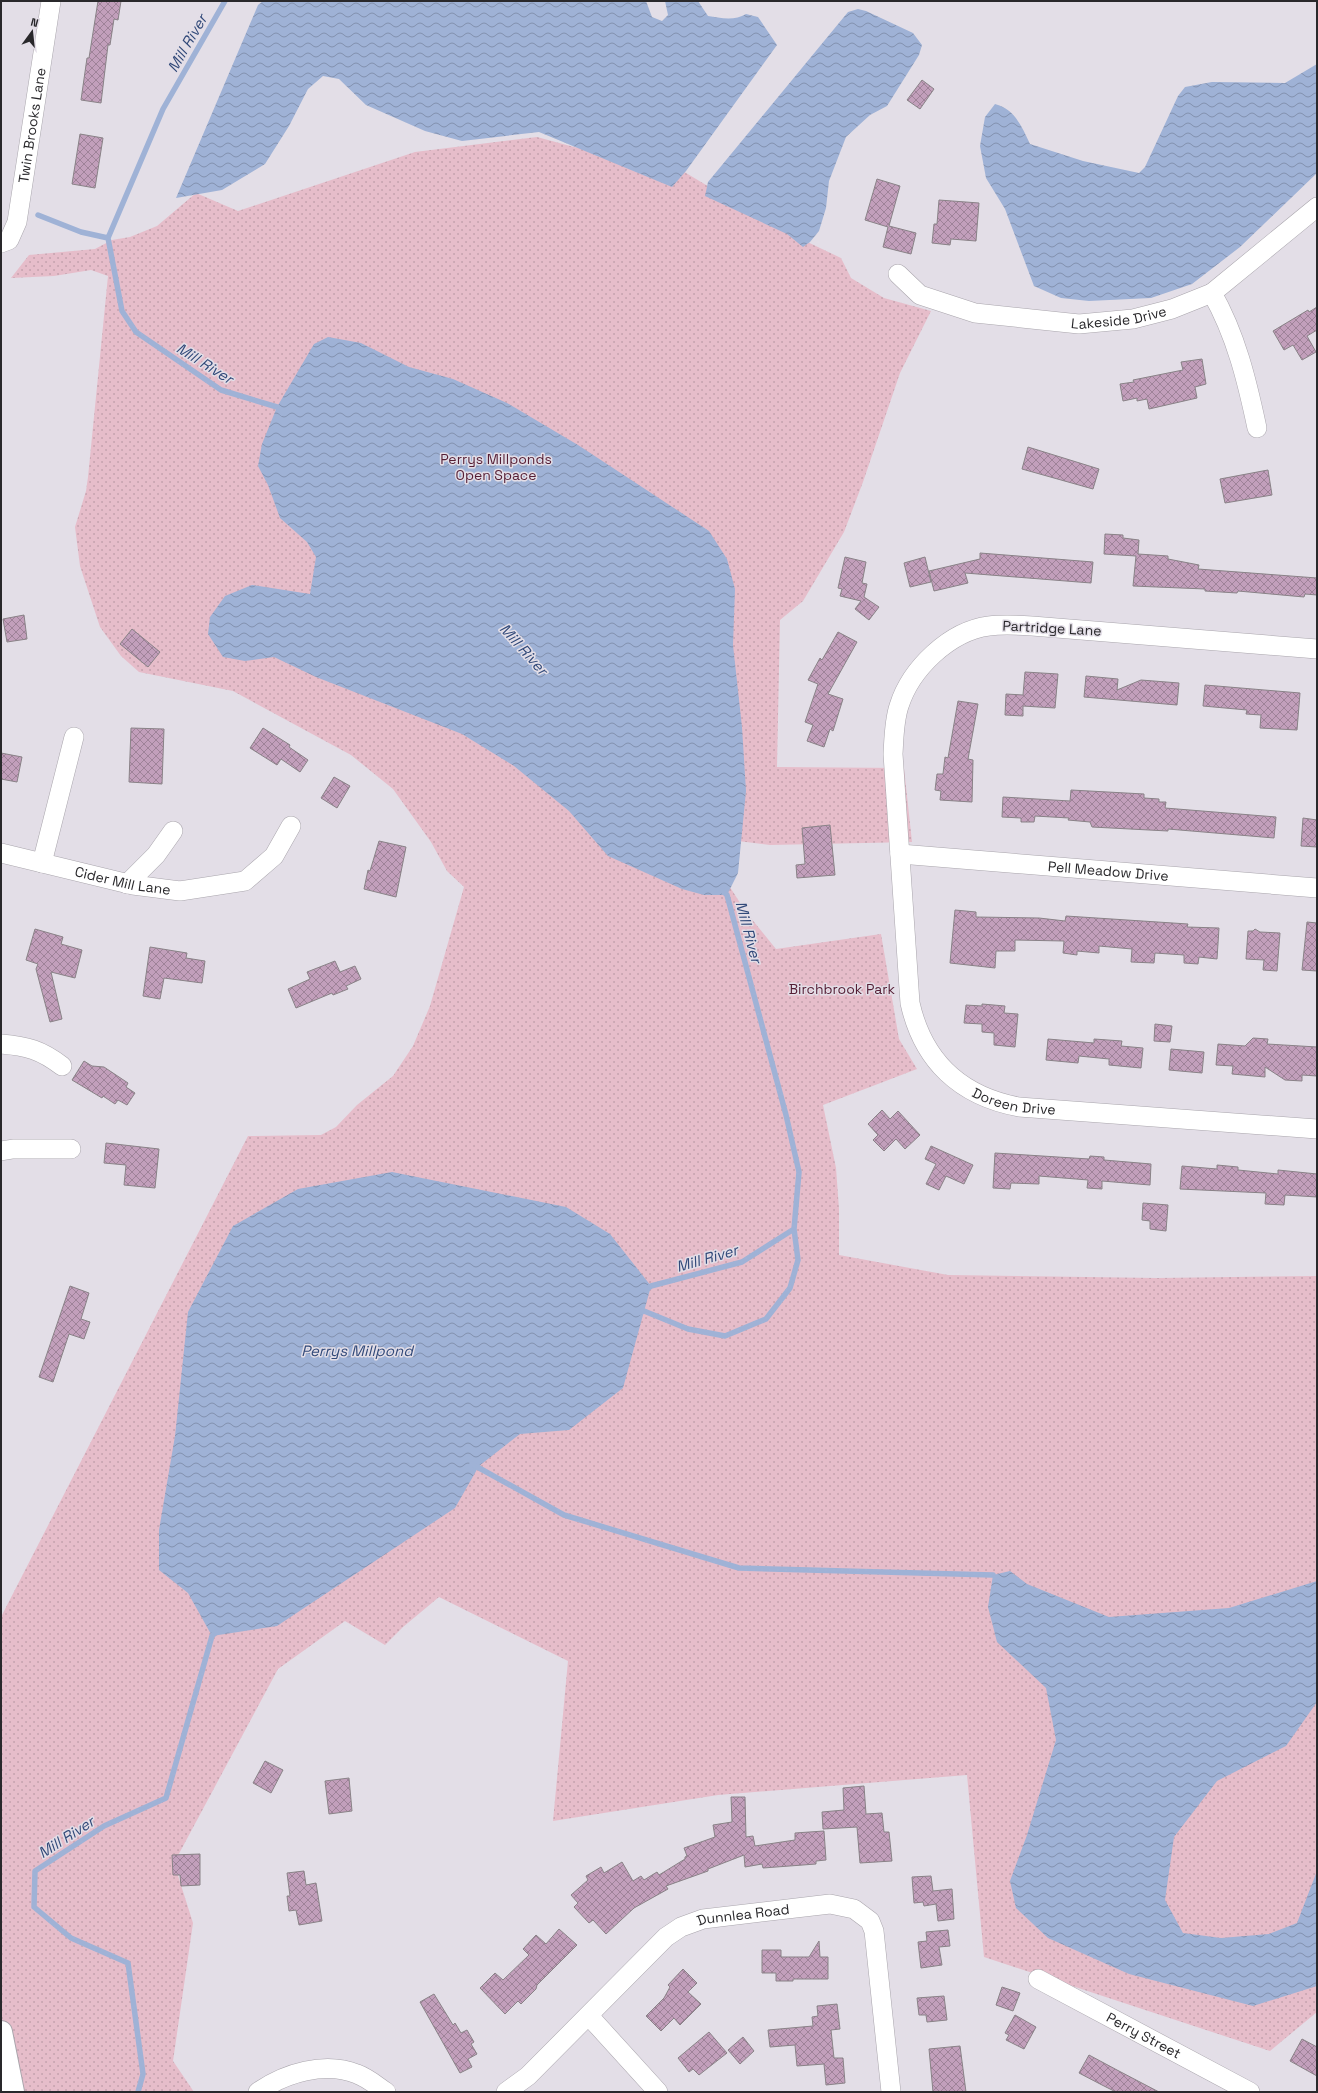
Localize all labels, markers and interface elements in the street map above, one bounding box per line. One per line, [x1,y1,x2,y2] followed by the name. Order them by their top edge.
[163,10,212,75] water label: Mill River
[12,12,52,52] north arrow
[29,15,40,30] text: N
[14,66,50,184] street label: Twin Brooks Lane
[1070,302,1168,333] street label: Lakeside Drive
[173,338,238,389] water label: Mill River
[440,450,552,484] park label: Perrys Millponds Open Space
[1002,616,1102,640] street label: Partridge Lane
[496,619,553,680] water label: Mill River
[1047,857,1169,885] street label: Pell Meadow Drive
[73,862,172,899] street label: Cider Mill Lane
[732,899,767,966] water label: Mill River
[789,980,896,998] park label: Birchbrook Park
[969,1083,1056,1119] street label: Doreen Drive
[674,1240,741,1276] water label: Mill River
[301,1341,415,1360] water label: Perrys Millpond
[34,1811,99,1862] water label: Mill River
[694,1900,790,1929] street label: Dunnlea Road
[1103,2008,1184,2063] street label: Perry Street

